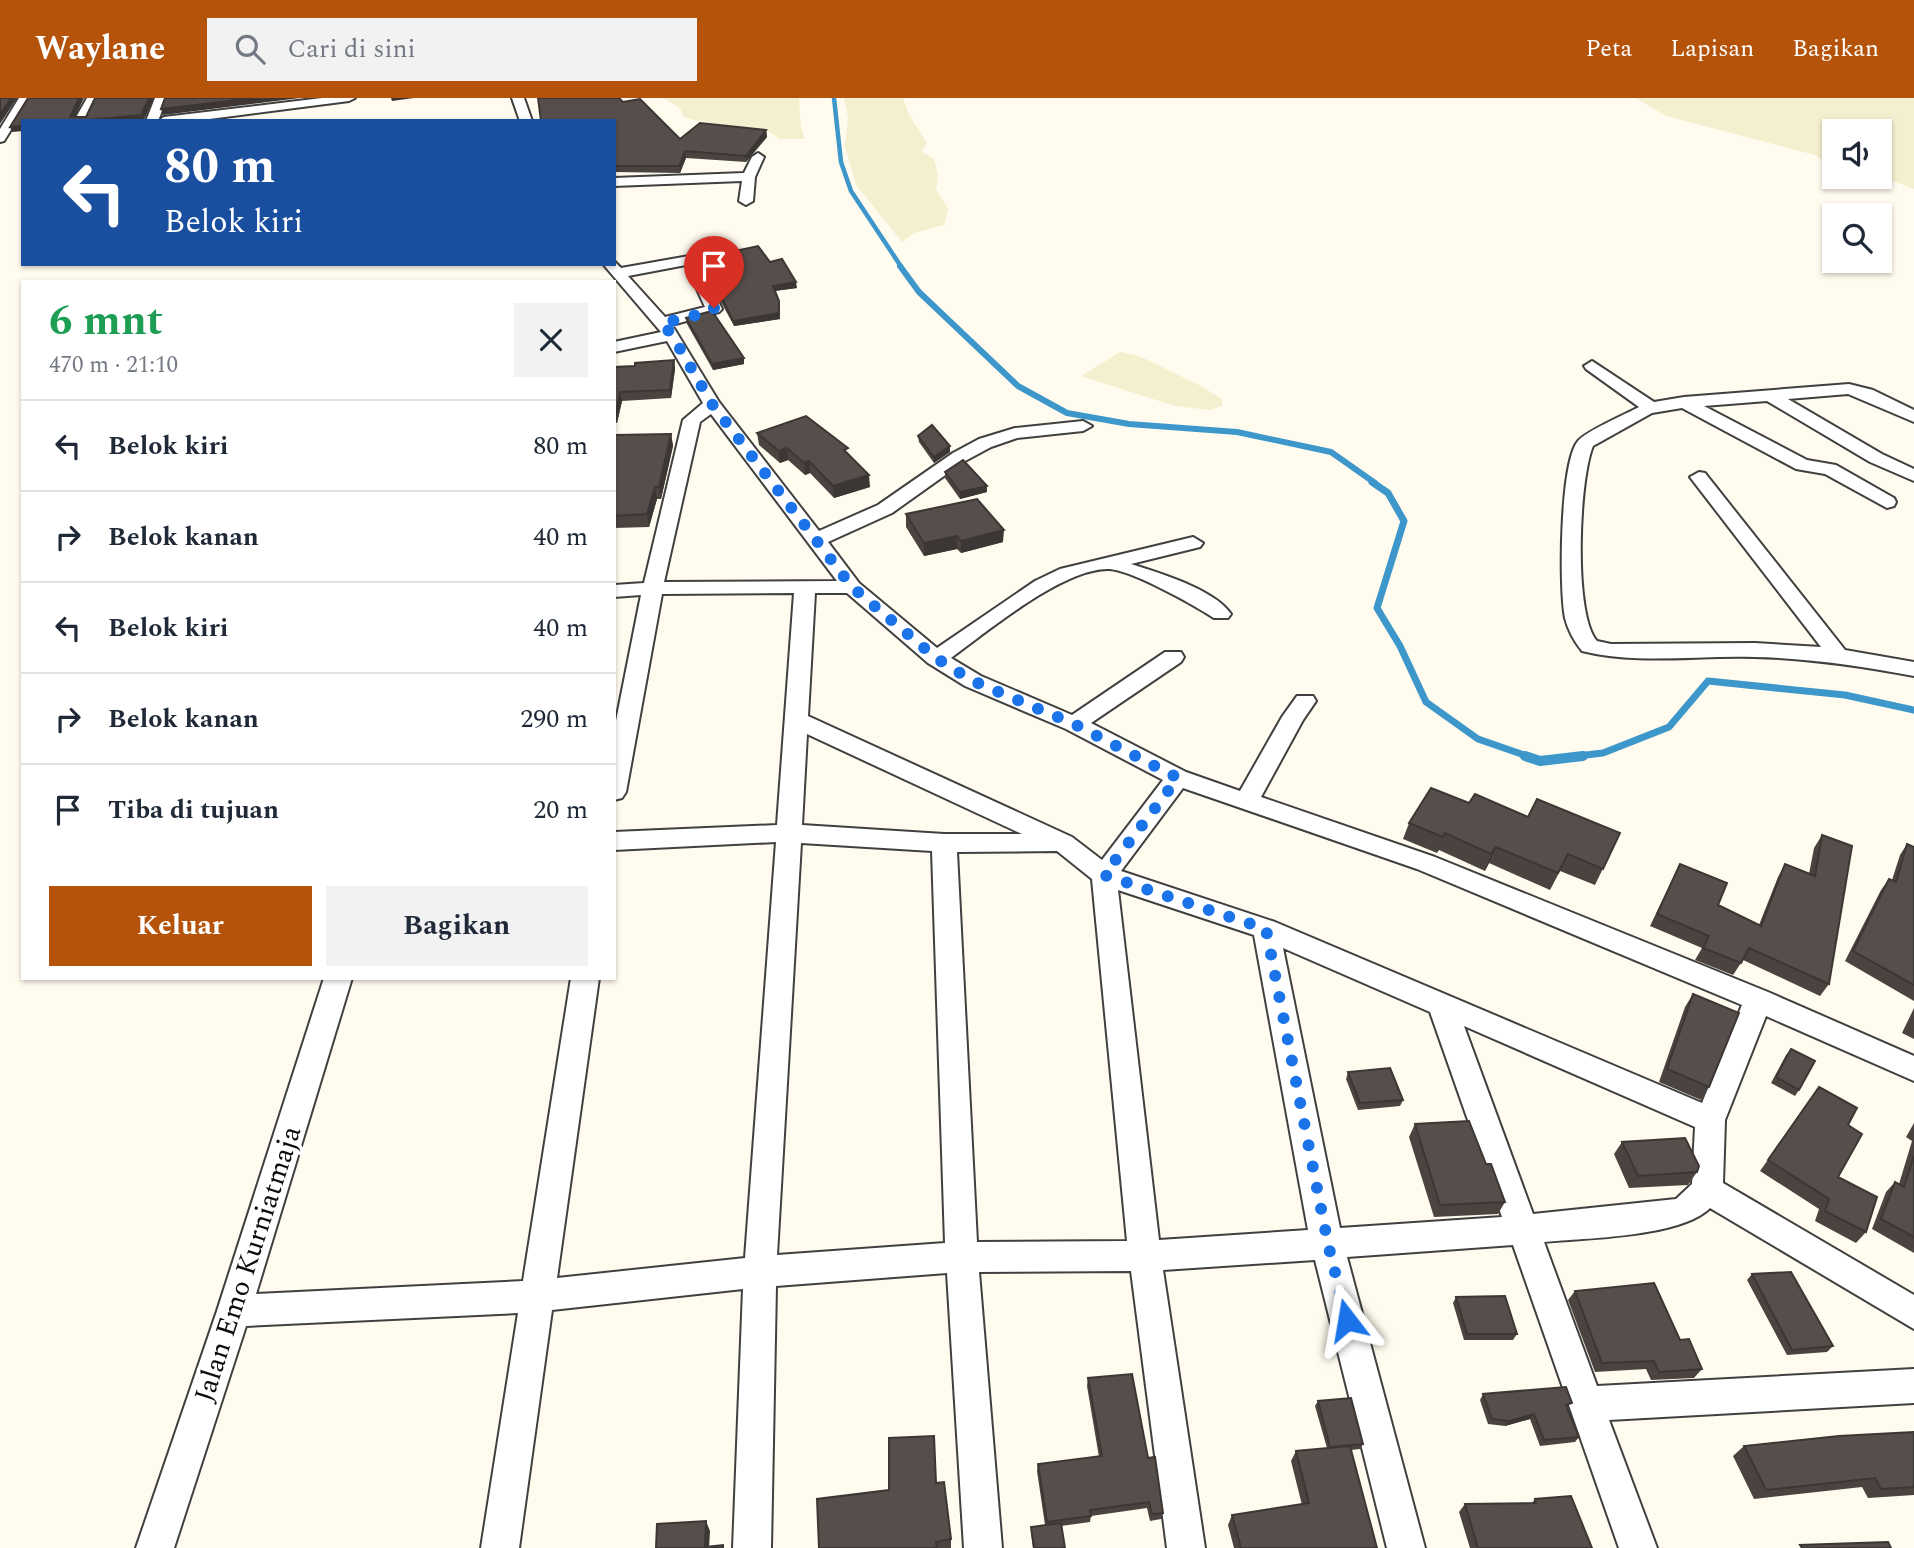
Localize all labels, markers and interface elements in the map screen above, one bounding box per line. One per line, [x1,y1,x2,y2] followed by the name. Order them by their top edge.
[207,18,697,81] search box
[35,24,165,74] text: Waylane
[287,29,416,69] text: Cari di sini
[231,30,269,68] icon: search
[1585,31,1632,67] text: Peta
[1670,31,1754,67] text: Lapisan
[1792,31,1879,67] text: Bagikan
[1822,119,1892,273] map controls
[1822,119,1892,189] button: sound
[164,130,275,205] text: 80 m
[49,147,140,238] icon: left
[164,198,303,247] text: Belok kiri
[1822,203,1892,273] button: search
[684,236,744,308] pin
[695,247,733,285] icon: arrive
[49,290,163,353] text: 6 mnt
[514,303,588,377] button: close
[49,348,178,383] text: 470 m · 21:10
[108,426,228,466] text: Belok kiri
[533,426,588,466] text: 80 m
[49,427,87,465] icon: left
[108,517,259,557] text: Belok kanan
[533,517,588,557] text: 40 m
[49,518,87,556] icon: right
[108,608,228,648] text: Belok kiri
[533,608,588,648] text: 40 m
[49,609,87,647] icon: left
[108,699,259,739] text: Belok kanan
[520,699,588,739] text: 290 m
[49,700,87,738] icon: right
[108,790,279,830] text: Tiba di tujuan
[533,790,588,830] text: 20 m
[49,791,87,829] icon: arrive
[49,886,312,966] button: Keluar
[326,886,588,966] button: Bagikan
[183,1120,313,1408] street label: Jalan Emo Kurniatmaja
[1310,1283,1384,1357] position arrow

